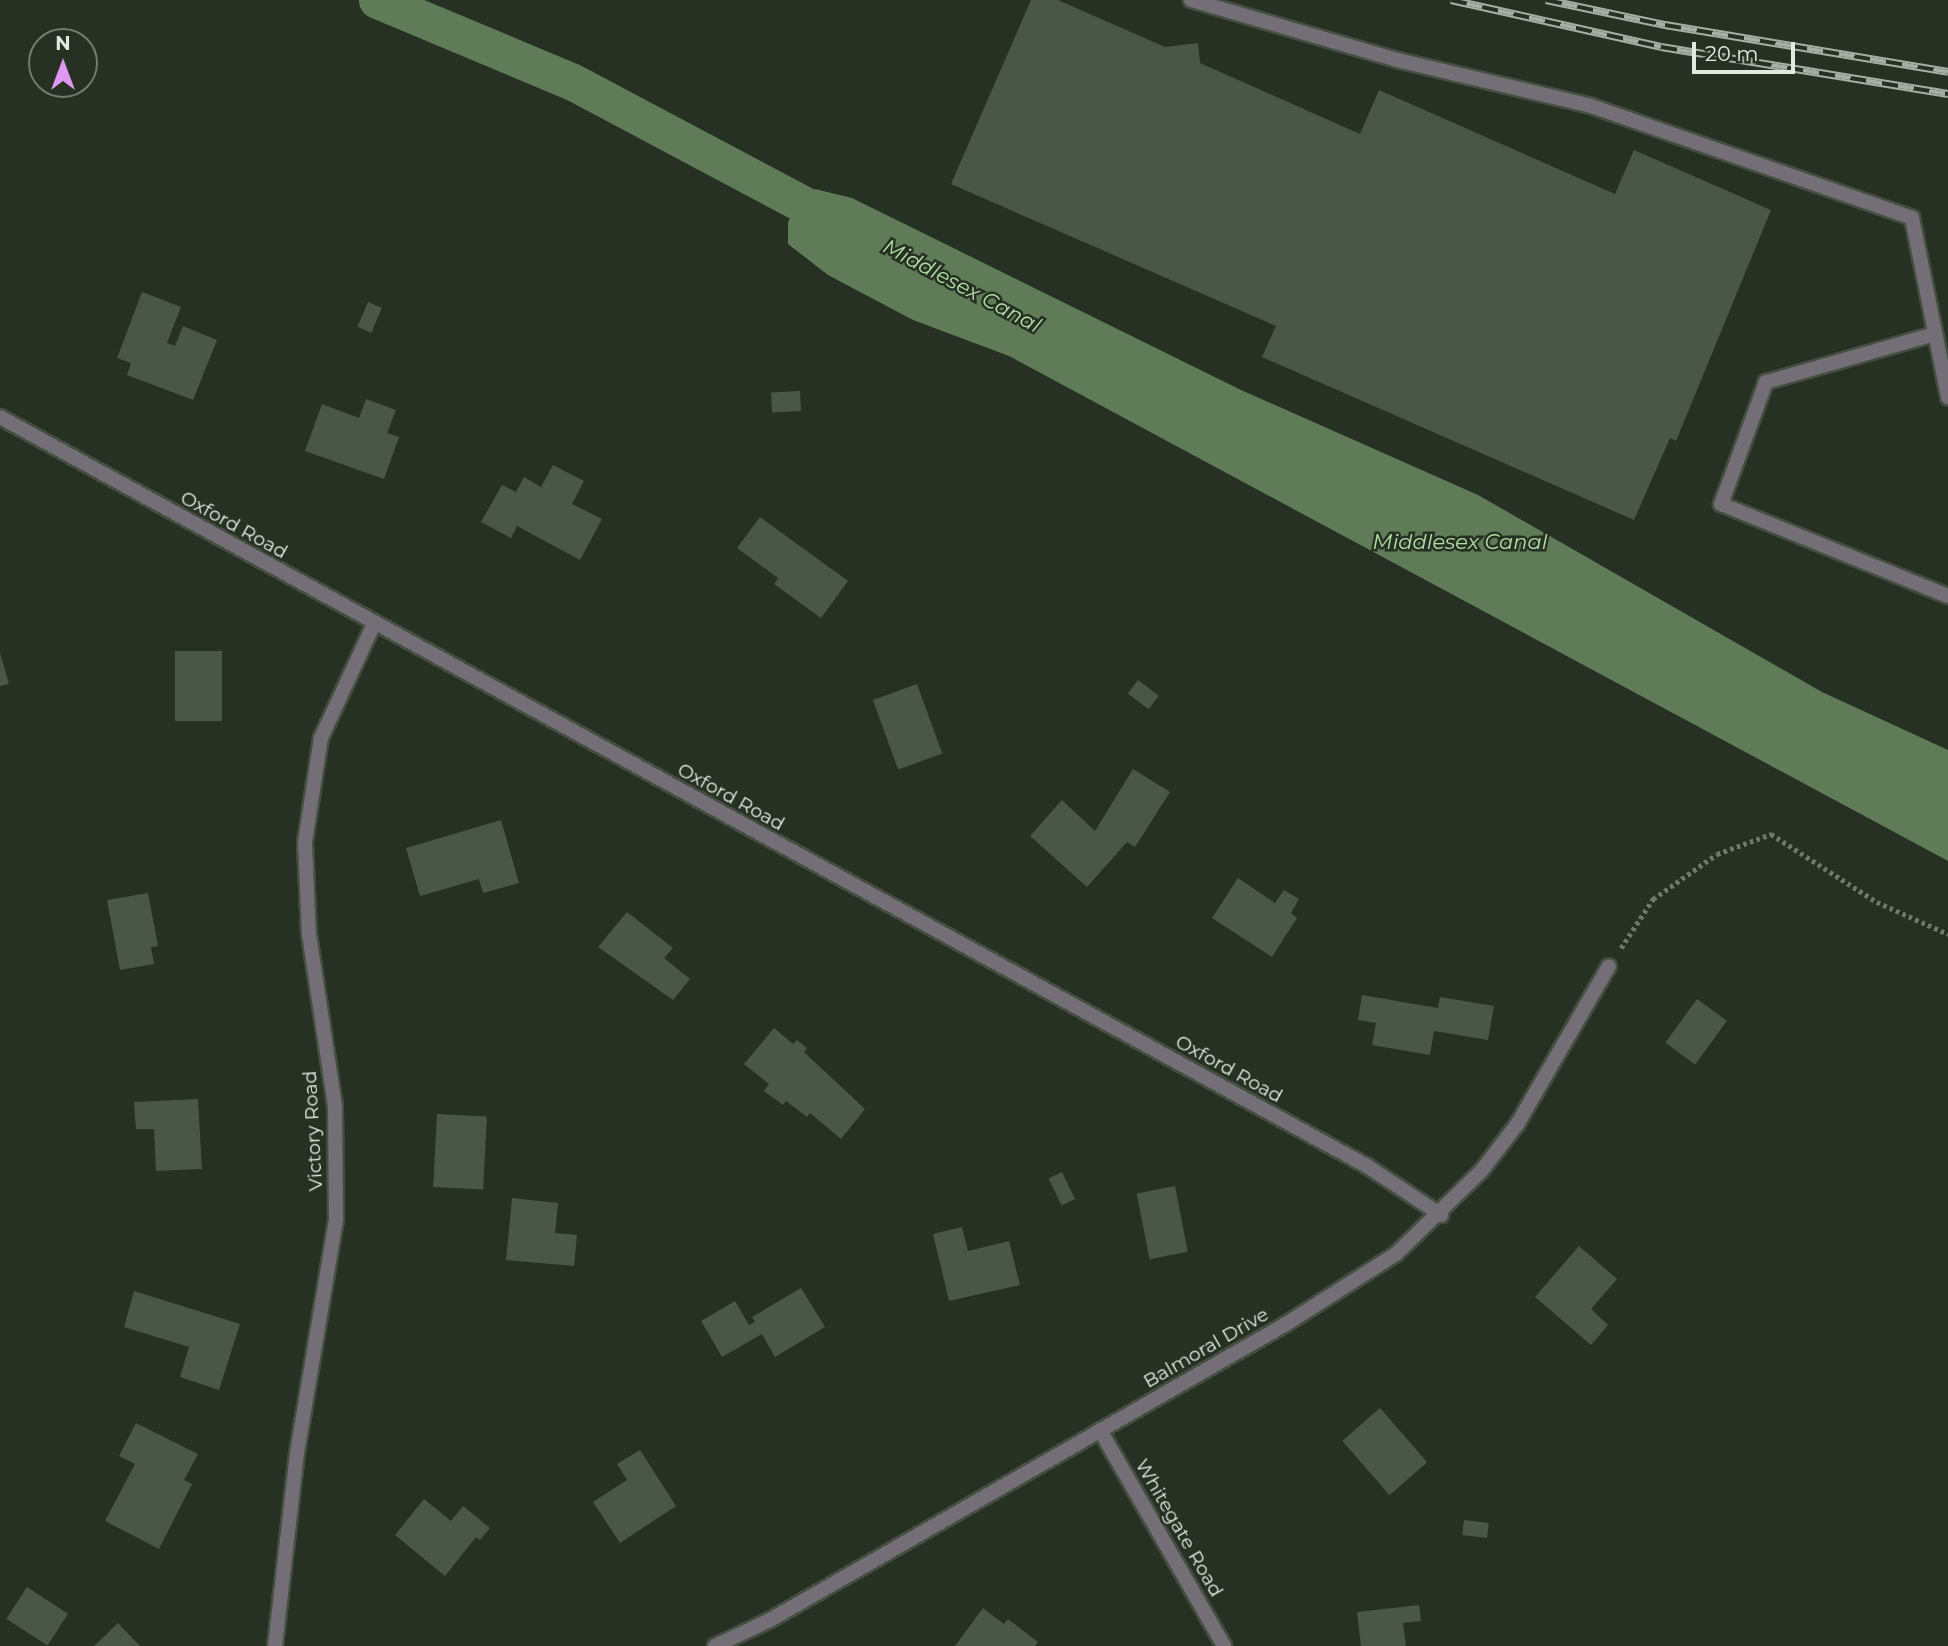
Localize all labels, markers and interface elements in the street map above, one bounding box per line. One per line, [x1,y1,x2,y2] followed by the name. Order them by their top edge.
[28,28,98,98] north arrow
[1696,28,1799,72] scale bar
[55,32,71,55] text: N
[1705,41,1759,66] text: 20 m
[879,234,1045,338] water label: Middlesex Canal
[176,486,292,564] street label: Oxford Road
[1373,529,1547,555] water label: Middlesex Canal
[673,758,789,836] street label: Oxford Road
[1171,1030,1287,1108] street label: Oxford Road
[298,1070,328,1192] street label: Victory Road
[1139,1303,1273,1393] street label: Balmoral Drive
[1130,1455,1228,1601] street label: Whitegate Road

